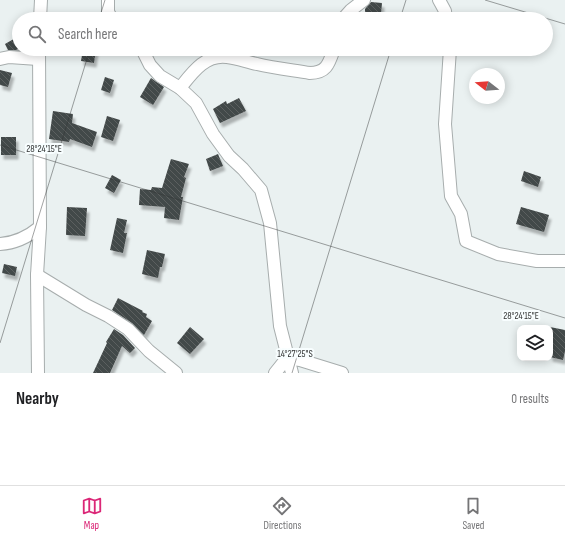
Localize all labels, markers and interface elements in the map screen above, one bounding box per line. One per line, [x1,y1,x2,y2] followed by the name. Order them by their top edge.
[12,12,553,56] search box
[26,23,48,45] icon: search
[58,25,118,44] text: Search here
[469,68,505,104] north arrow
[26,143,62,155] text: 28°24'15"E
[503,310,539,322] text: 28°24'15"E
[517,325,553,361] map controls
[517,325,553,361] button: layers
[277,348,313,360] text: 14°27'25"S
[16,389,59,409] text: Nearby
[511,391,549,407] text: 0 results
[81,495,103,532] tab: Map
[264,495,301,532] tab: Directions
[462,495,484,532] tab: Saved

